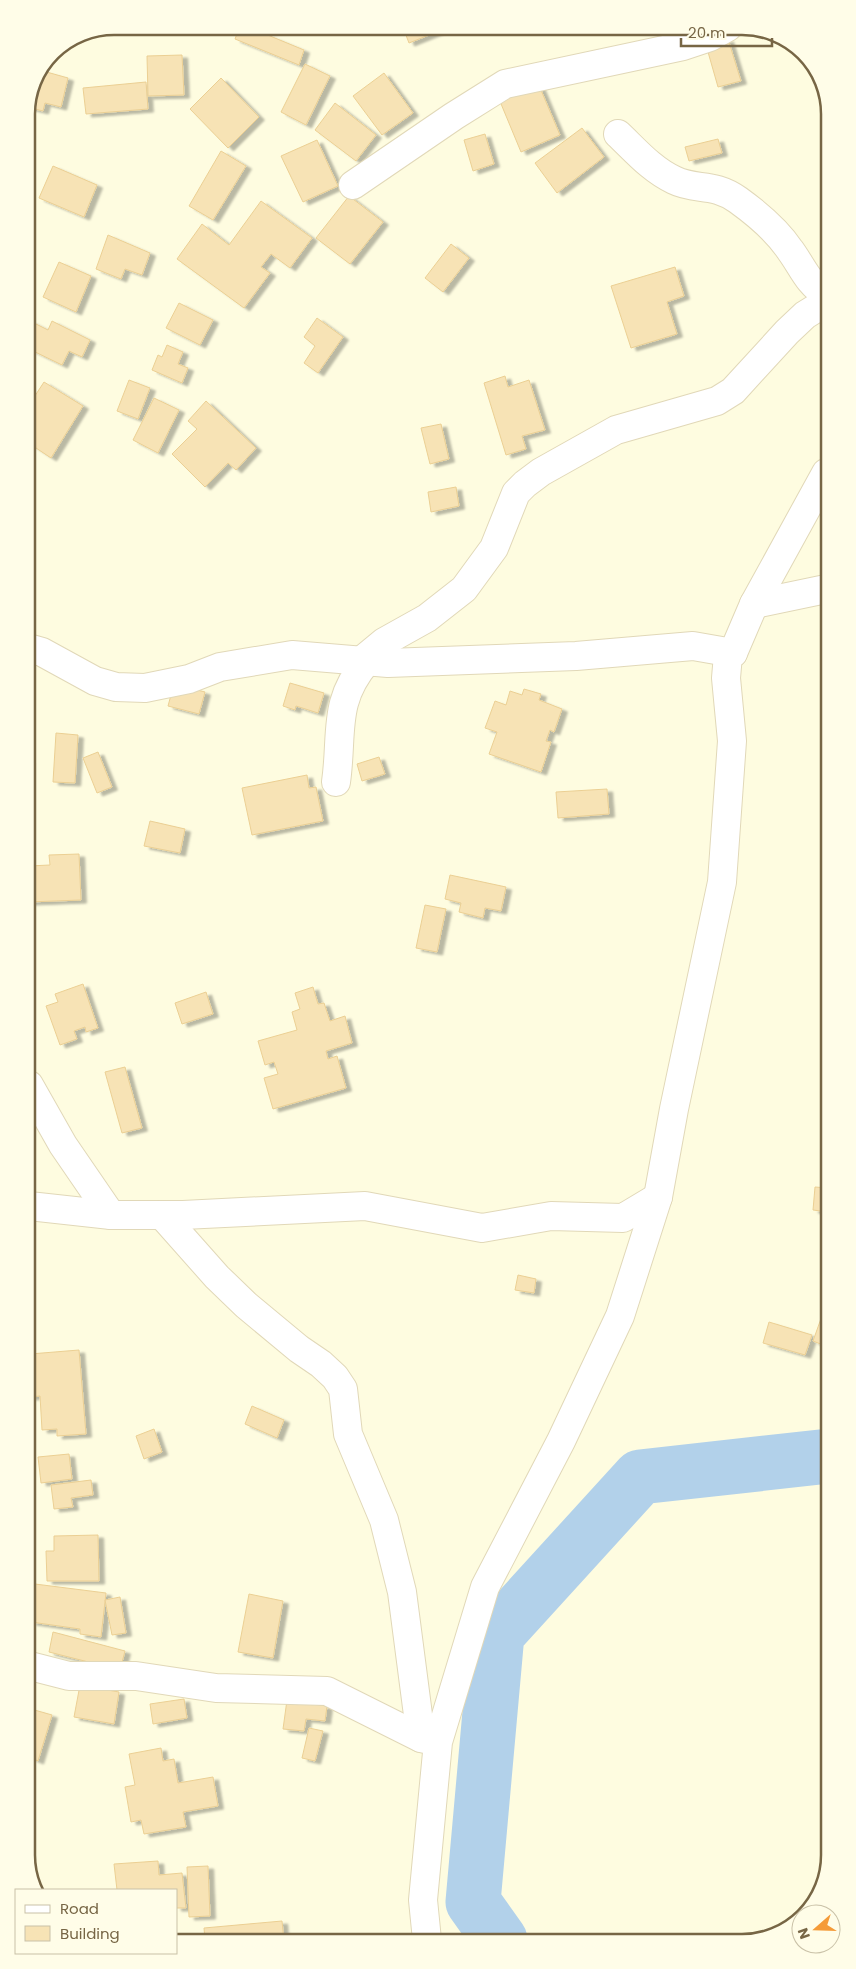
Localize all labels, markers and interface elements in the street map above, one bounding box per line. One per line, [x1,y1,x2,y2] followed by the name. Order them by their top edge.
[681,15,772,47] scale bar
[688,22,726,43] text: 20 m
[15,1889,178,1954] legend
[60,1898,99,1919] text: Road
[791,1904,841,1954] north arrow
[60,1923,120,1944] text: Building
[793,1925,815,1942] text: N

